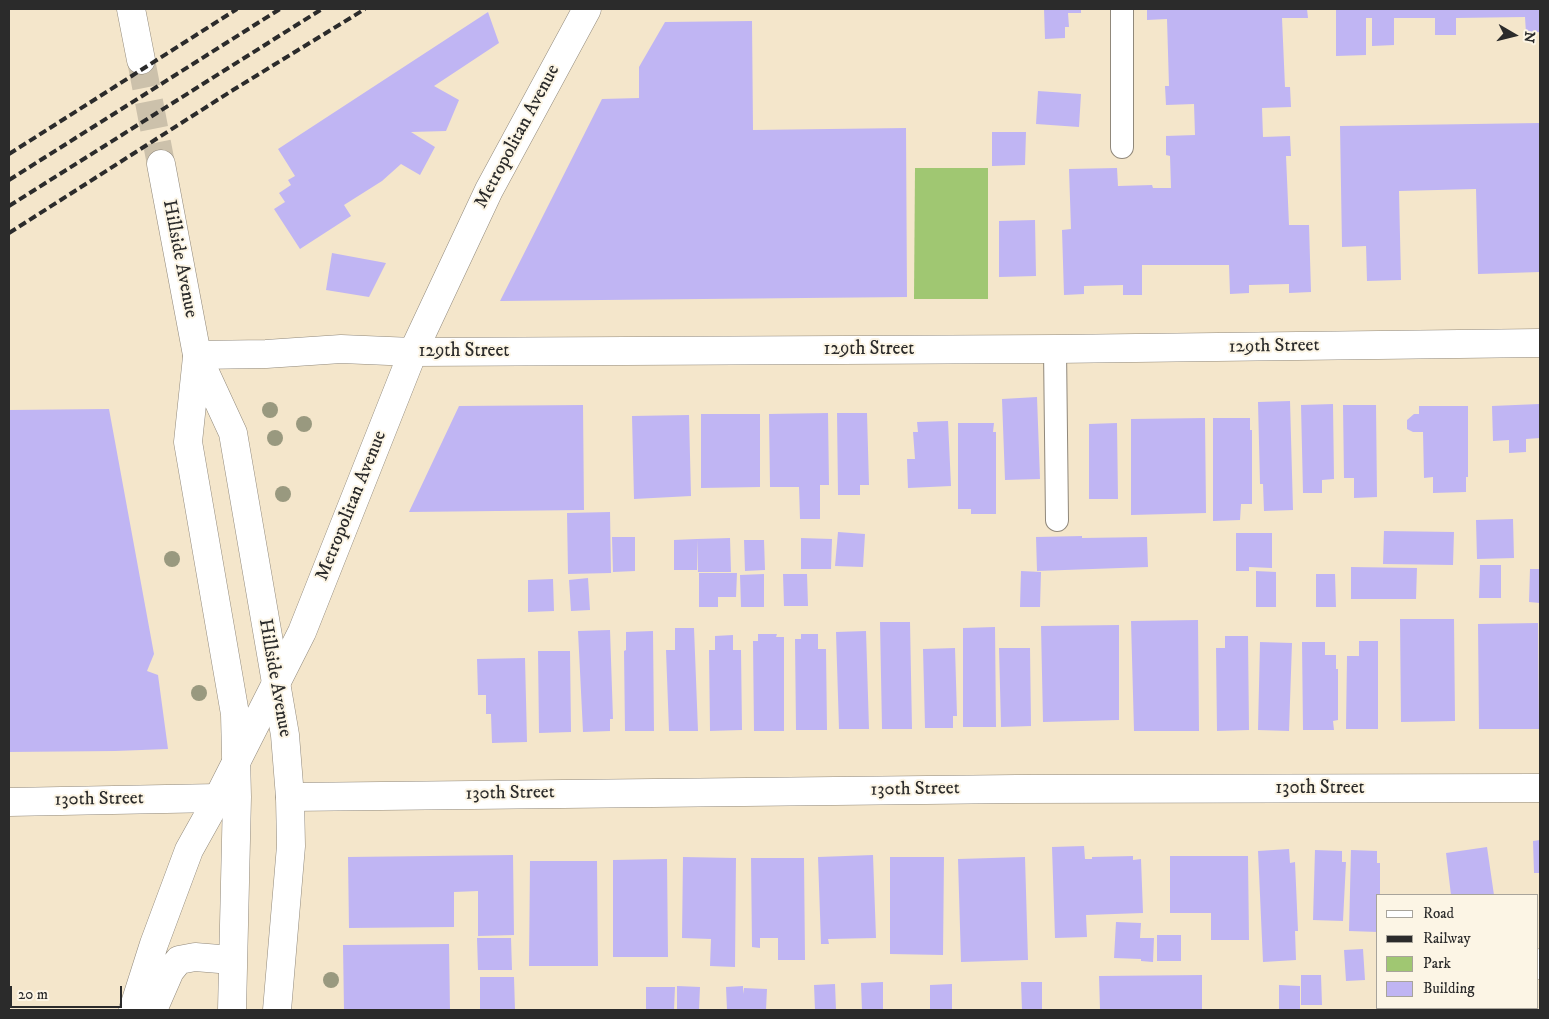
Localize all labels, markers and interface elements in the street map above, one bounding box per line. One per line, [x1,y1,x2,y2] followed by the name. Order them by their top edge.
[1489,10,1539,60] north arrow
[1519,30,1539,44] text: N
[470,61,566,213] street label: Metropolitan Avenue
[156,198,202,320] street label: Hillside Avenue
[1228,335,1320,359] street label: 129th Street
[824,339,914,361] street label: 129th Street
[419,341,509,363] street label: 129th Street
[312,428,392,584] street label: Metropolitan Avenue
[252,617,296,739] street label: Hillside Avenue
[870,778,960,802] street label: 130th Street
[1275,778,1365,800] street label: 130th Street
[465,782,555,806] street label: 130th Street
[54,788,144,812] street label: 130th Street
[1376,894,1539,1009] legend
[1423,904,1454,923] text: Road
[1423,929,1471,948] text: Railway
[1423,954,1451,973] text: Park
[12,976,125,1008] scale bar
[1423,979,1475,998] text: Building
[18,985,48,1004] text: 20 m

